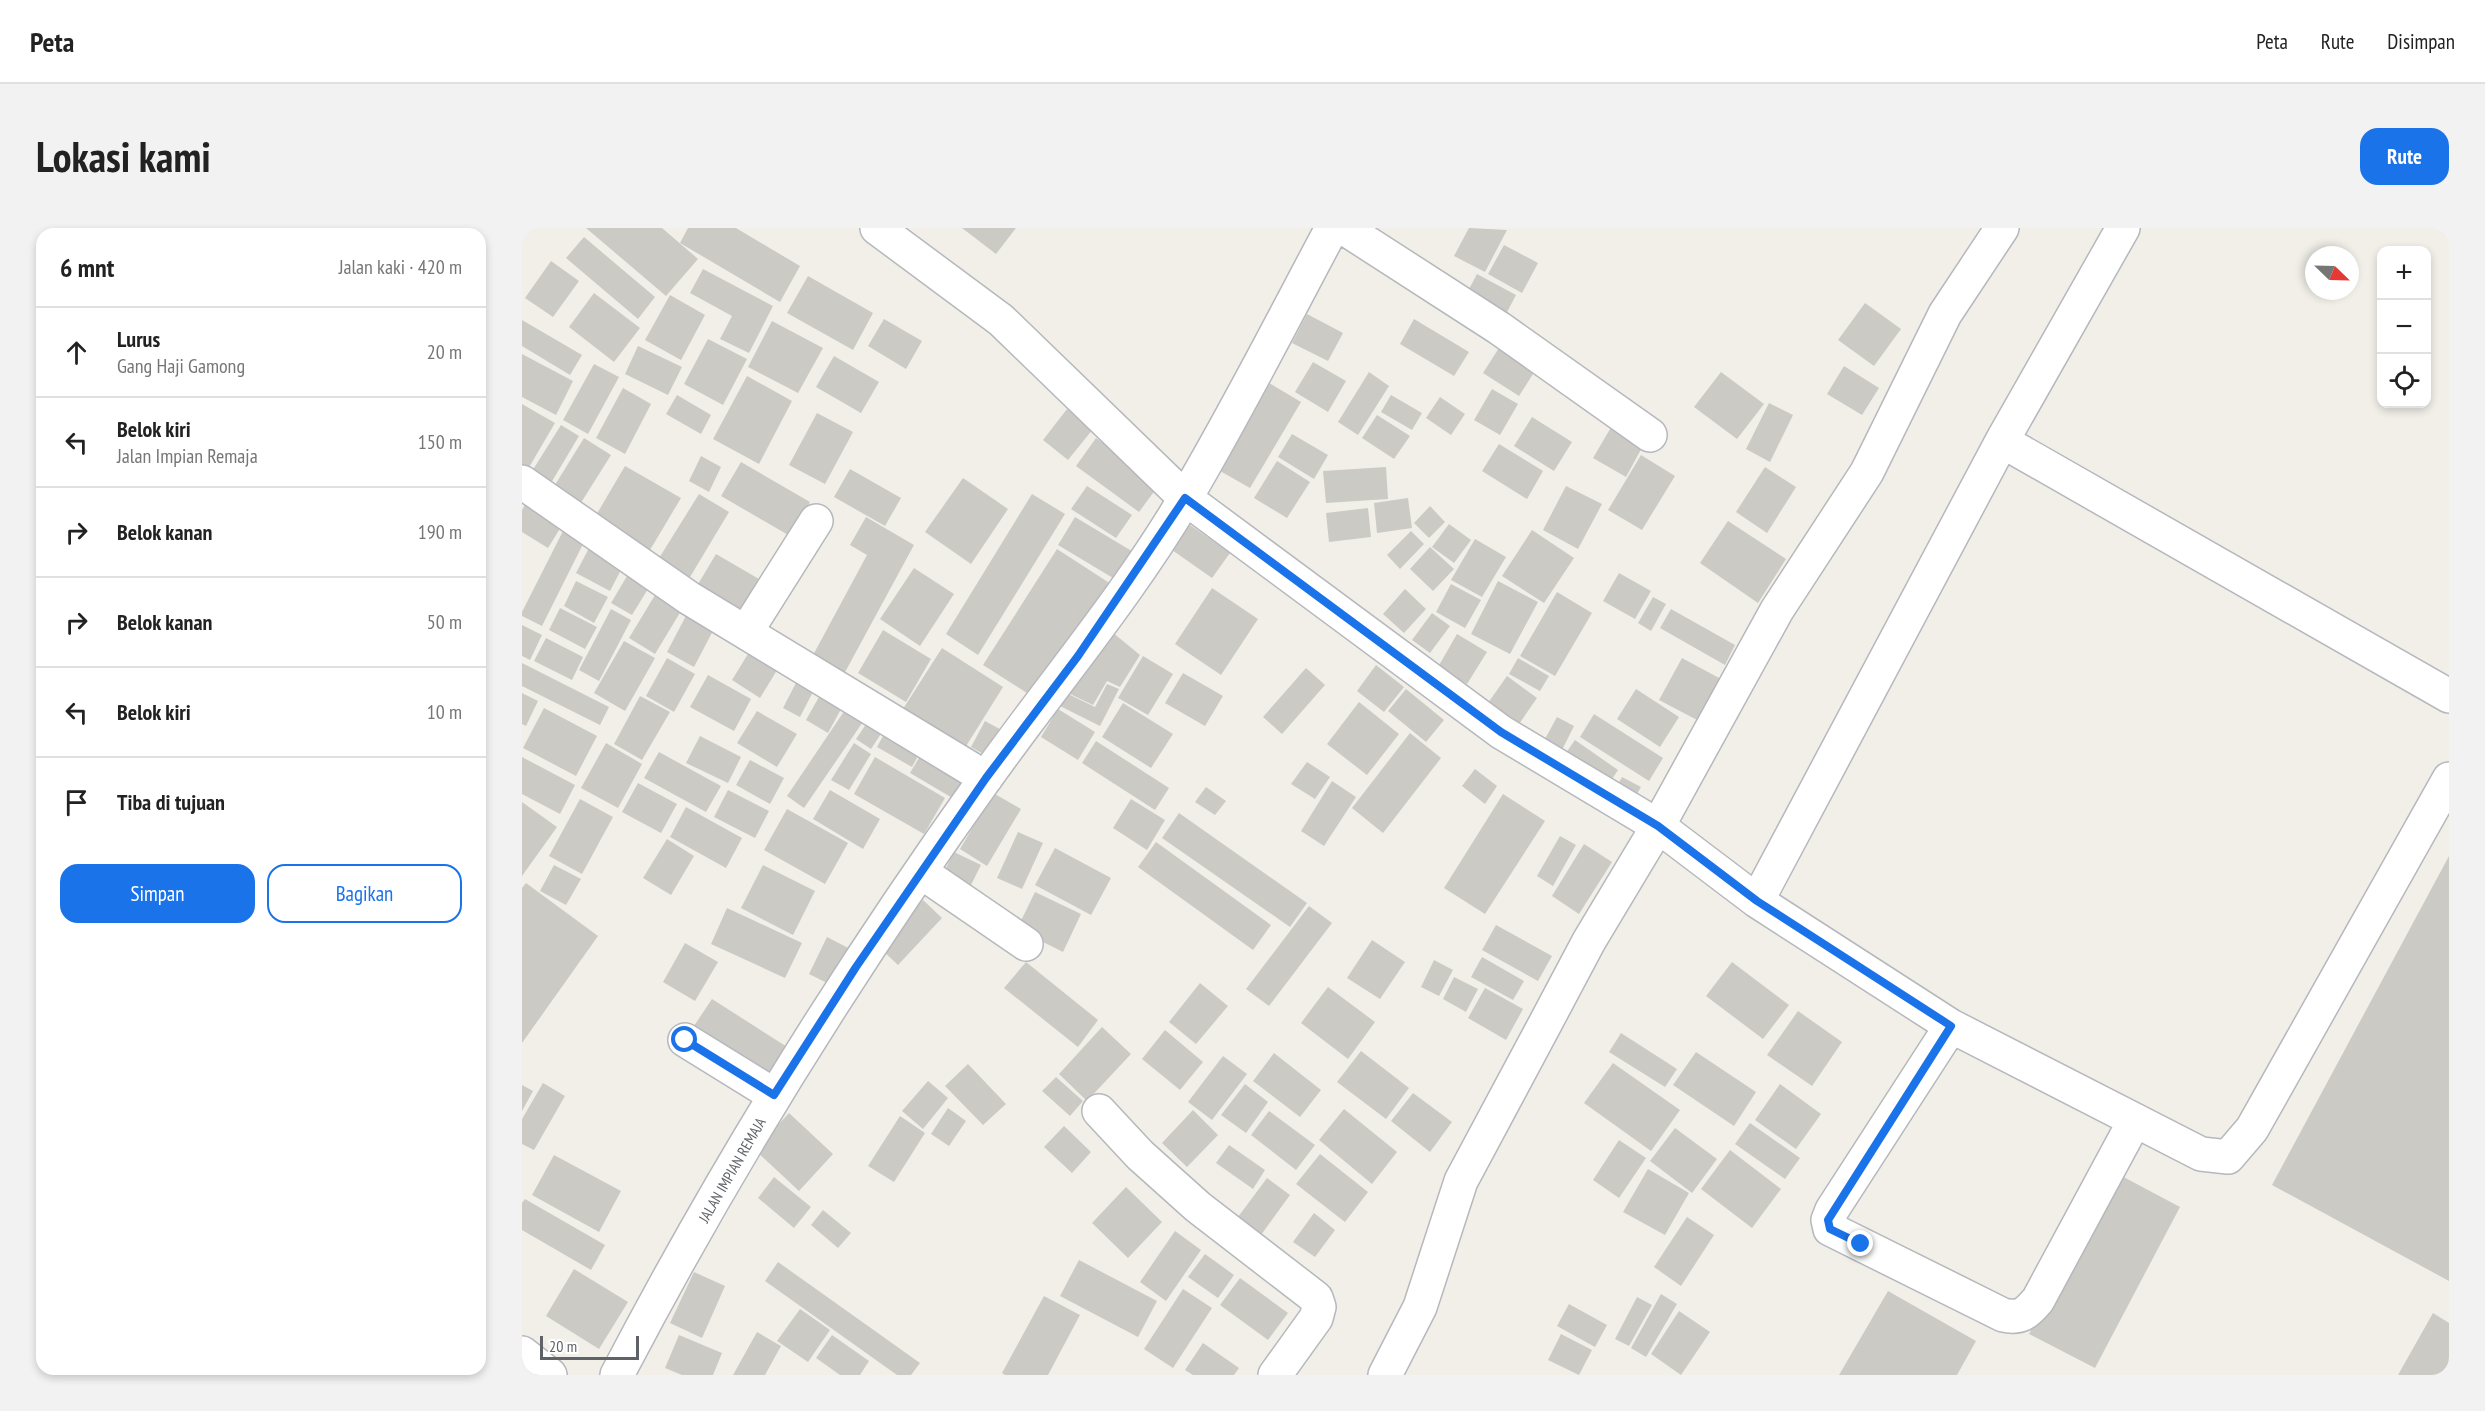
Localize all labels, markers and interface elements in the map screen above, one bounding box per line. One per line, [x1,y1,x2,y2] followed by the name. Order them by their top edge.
[30,23,74,60] text: Peta
[2256,28,2288,55] text: Peta
[2321,28,2354,55] text: Rute
[2387,28,2455,55] text: Disimpan
[2360,128,2449,185] button: Rute
[36,129,211,184] text: Lokasi kami
[2305,246,2359,300] north arrow
[2377,246,2431,408] map controls
[2377,246,2431,300] button: +
[60,251,114,284] text: 6 mnt
[339,254,462,280] text: Jalan kaki · 420 m
[2377,300,2431,354] button: −
[117,325,160,353] text: Lurus
[60,336,93,369] icon: ahead
[427,339,462,365] text: 20 m
[117,353,245,379] text: Gang Haji Gamong
[2377,354,2431,408] button: locate
[117,415,191,443] text: Belok kiri
[60,426,93,459] icon: left
[418,429,462,455] text: 150 m
[117,443,258,469] text: Jalan Impian Remaja
[60,516,93,549] icon: right
[117,518,212,546] text: Belok kanan
[418,519,462,545] text: 190 m
[60,606,93,639] icon: right
[117,608,212,636] text: Belok kanan
[427,609,462,635] text: 50 m
[60,696,93,729] icon: left
[117,698,191,726] text: Belok kiri
[427,699,462,725] text: 10 m
[60,786,93,819] icon: arrive
[117,788,225,816] text: Tiba di tujuan
[60,864,255,923] button: Simpan
[267,864,462,923] button: Bagikan
[671,1026,697,1052] route start
[694,1113,770,1227] street label: JALAN IMPIAN REMAJA
[1847,1230,1873,1256] route end
[540,1333,639,1360] scale bar
[549,1336,577,1356] text: 20 m

